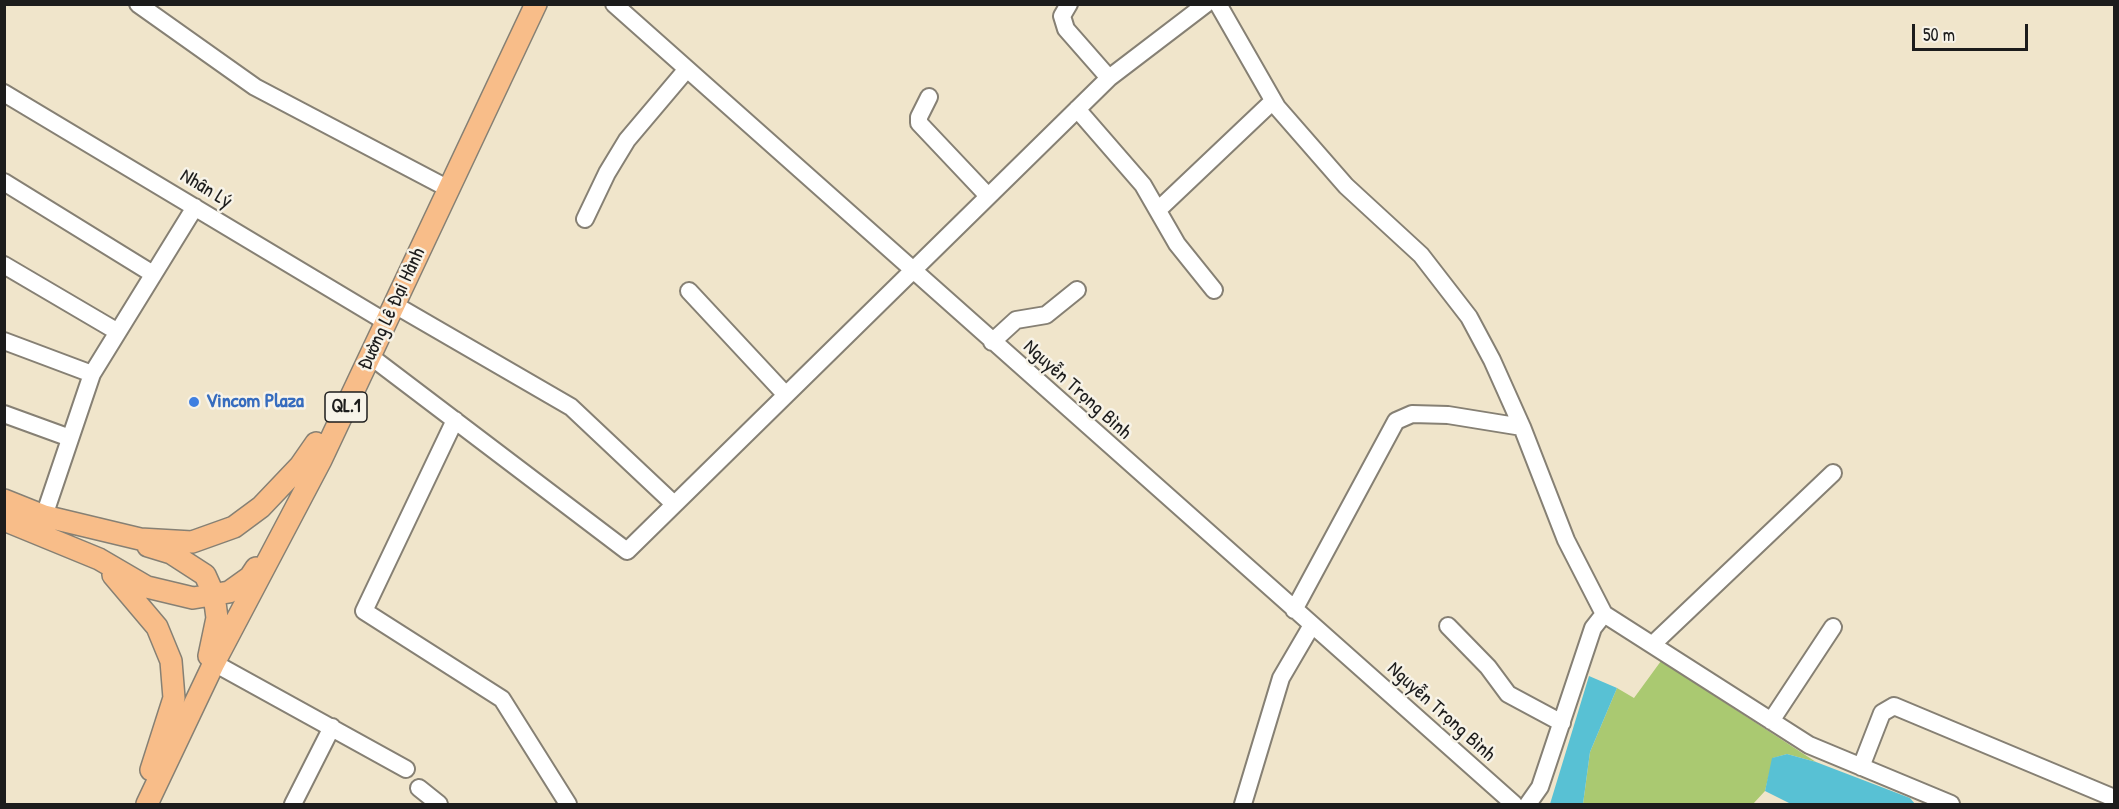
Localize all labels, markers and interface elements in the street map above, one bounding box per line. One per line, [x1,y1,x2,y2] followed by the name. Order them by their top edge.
[1915,12,2030,50] scale bar
[1923,22,1955,47] text: 50 m
[176,164,236,214] street label: Nhân Lý
[353,244,431,374] street label: Đường Lê Đại Hành
[1018,335,1136,445] street label: Nguyễn Trọng Bình
[206,390,304,414] place label: Vincom Plaza
[325,392,367,422] road number: QL.1
[187,395,201,409] marker: Vincom Plaza
[1382,657,1500,767] street label: Nguyễn Trọng Bình

